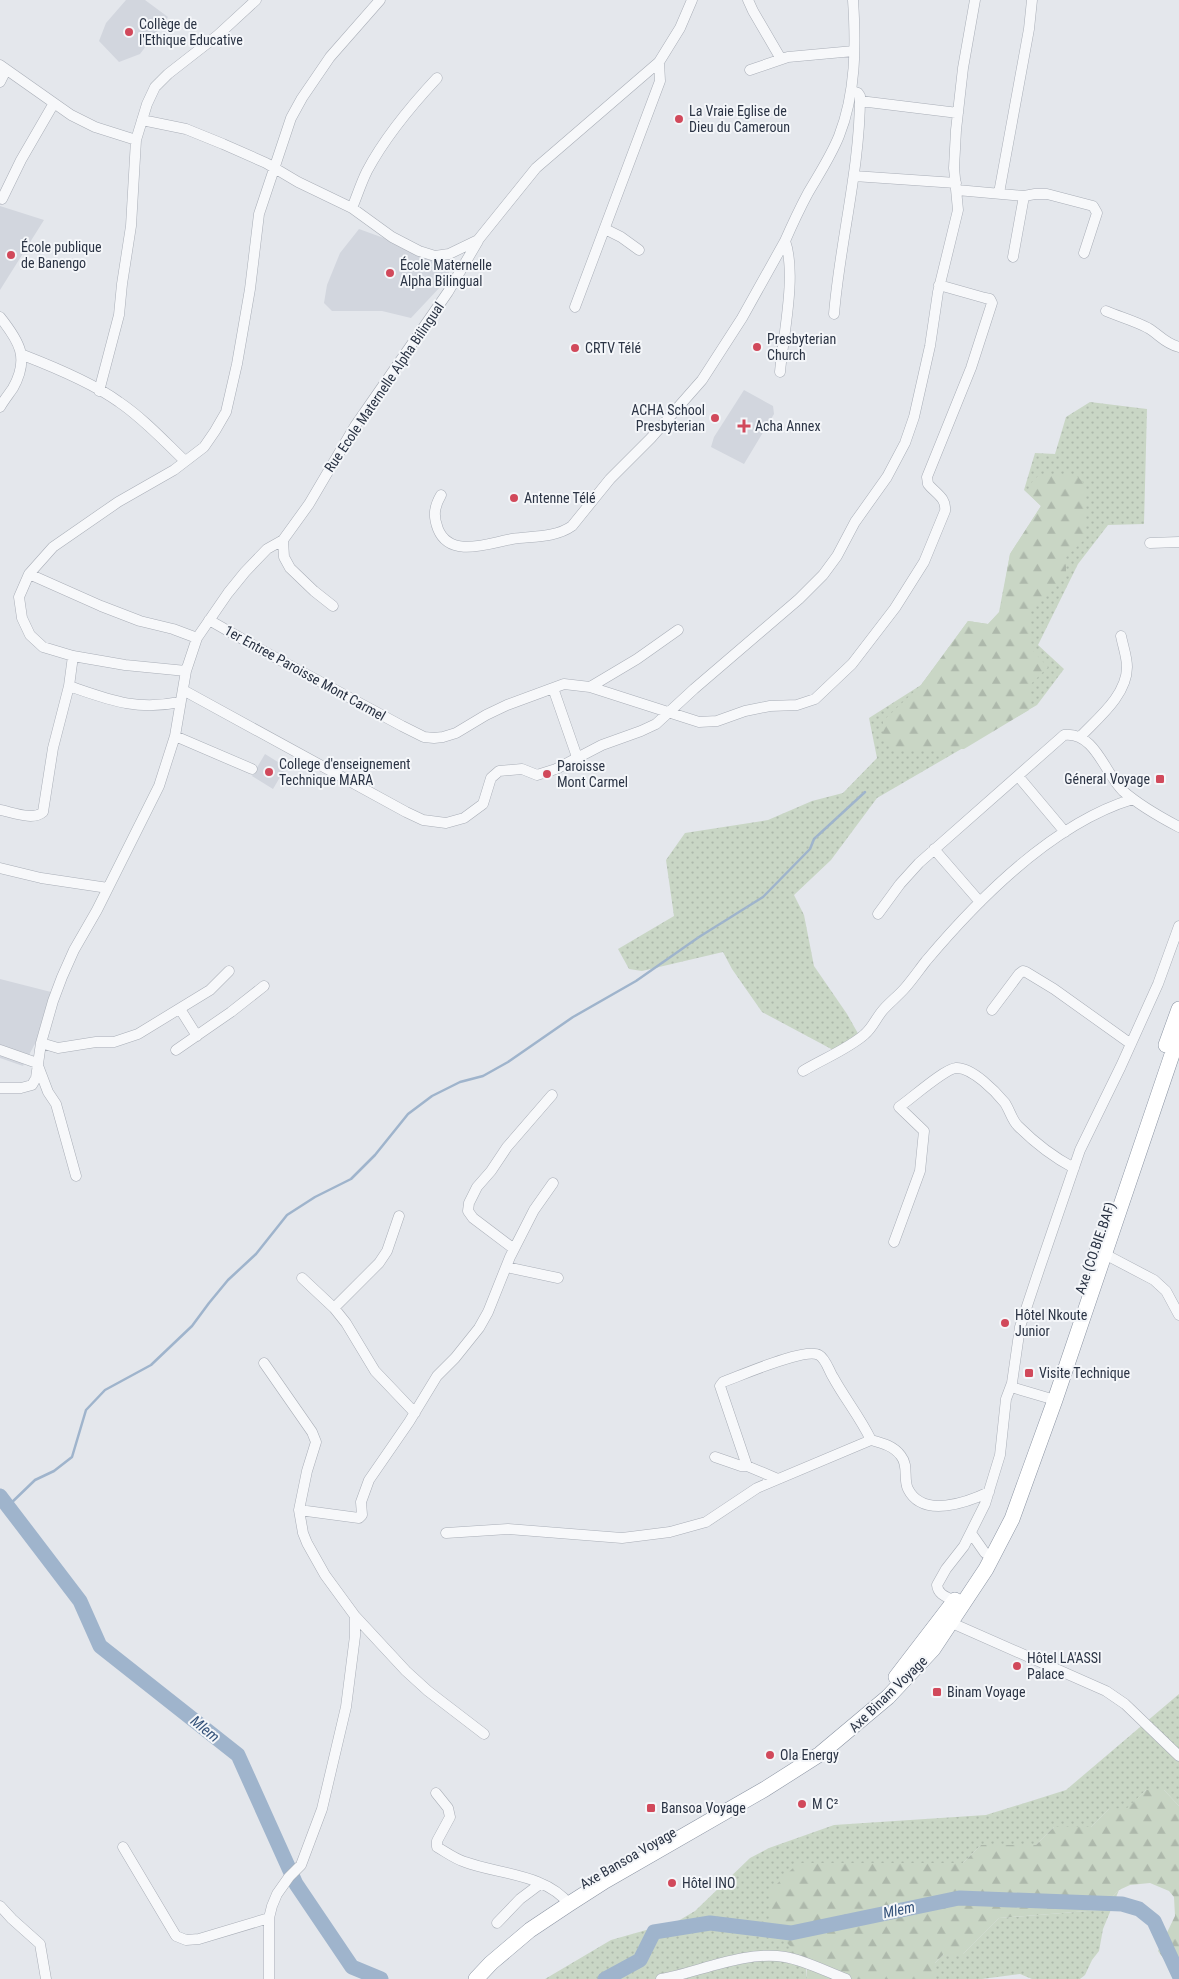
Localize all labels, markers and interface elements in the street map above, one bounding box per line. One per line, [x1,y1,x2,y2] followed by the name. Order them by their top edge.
[139,16,243,48] place label: Collège de l'Ethique Educative
[123,26,135,38] marker: Collège de l'Ethique Educative
[689,103,790,135] place label: La Vraie Eglise de Dieu du Cameroun
[673,113,685,125] marker: La Vraie Eglise de Dieu du Cameroun
[21,238,102,271] place label: École publique de Banengo
[5,249,17,261] marker: École publique de Banengo
[400,256,492,289] place label: École Maternelle Alpha Bilingual
[384,267,396,279] marker: École Maternelle Alpha Bilingual
[321,299,447,475] street label: Rue Ecole Maternelle Alpha Bilingual
[767,331,836,363] place label: Presbyterian Church
[585,340,641,356] place label: CRTV Télé
[751,341,763,353] marker: Presbyterian Church
[569,342,581,354] marker: CRTV Télé
[631,402,705,434] place label: ACHA School Presbyterian
[709,412,721,424] marker: ACHA School Presbyterian
[755,418,821,434] place label: Acha Annex
[737,419,751,433] marker: Acha Annex
[524,490,596,506] place label: Antenne Télé
[508,492,520,504] marker: Antenne Télé
[222,622,388,724] street label: 1er Entree Paroisse Mont Carmel
[279,756,410,788] place label: College d'enseignement Technique MARA
[557,758,628,790] place label: Paroisse Mont Carmel
[263,766,275,778] marker: College d'enseignement Technique MARA
[541,768,553,780] marker: Paroisse Mont Carmel
[1064,771,1150,787] place label: Géneral Voyage
[1154,773,1166,785] marker: Géneral Voyage
[1072,1200,1119,1296] street label: Axe (CO.BIE.BAF)
[1015,1307,1088,1339] place label: Hôtel Nkoute Junior
[999,1317,1011,1329] marker: Hôtel Nkoute Junior
[1039,1365,1130,1381] place label: Visite Technique
[1023,1367,1035,1379] marker: Visite Technique
[1027,1650,1102,1682] place label: Hôtel LA'ASSI Palace
[846,1652,931,1735] street label: Axe Binam Voyage
[1011,1660,1023,1672] marker: Hôtel LA'ASSI Palace
[947,1684,1026,1700] place label: Binam Voyage
[931,1686,943,1698] marker: Binam Voyage
[187,1712,223,1746] water label: Mlem
[780,1747,839,1763] place label: Ola Energy
[764,1749,776,1761] marker: Ola Energy
[812,1796,839,1812] place label: M C²
[796,1798,808,1810] marker: M C²
[661,1800,746,1816] place label: Bansoa Voyage
[645,1802,657,1814] marker: Bansoa Voyage
[577,1824,679,1892] street label: Axe Bansoa Voyage
[682,1875,735,1891] place label: Hôtel INO
[666,1877,678,1889] marker: Hôtel INO
[881,1898,917,1922] water label: Mlem

